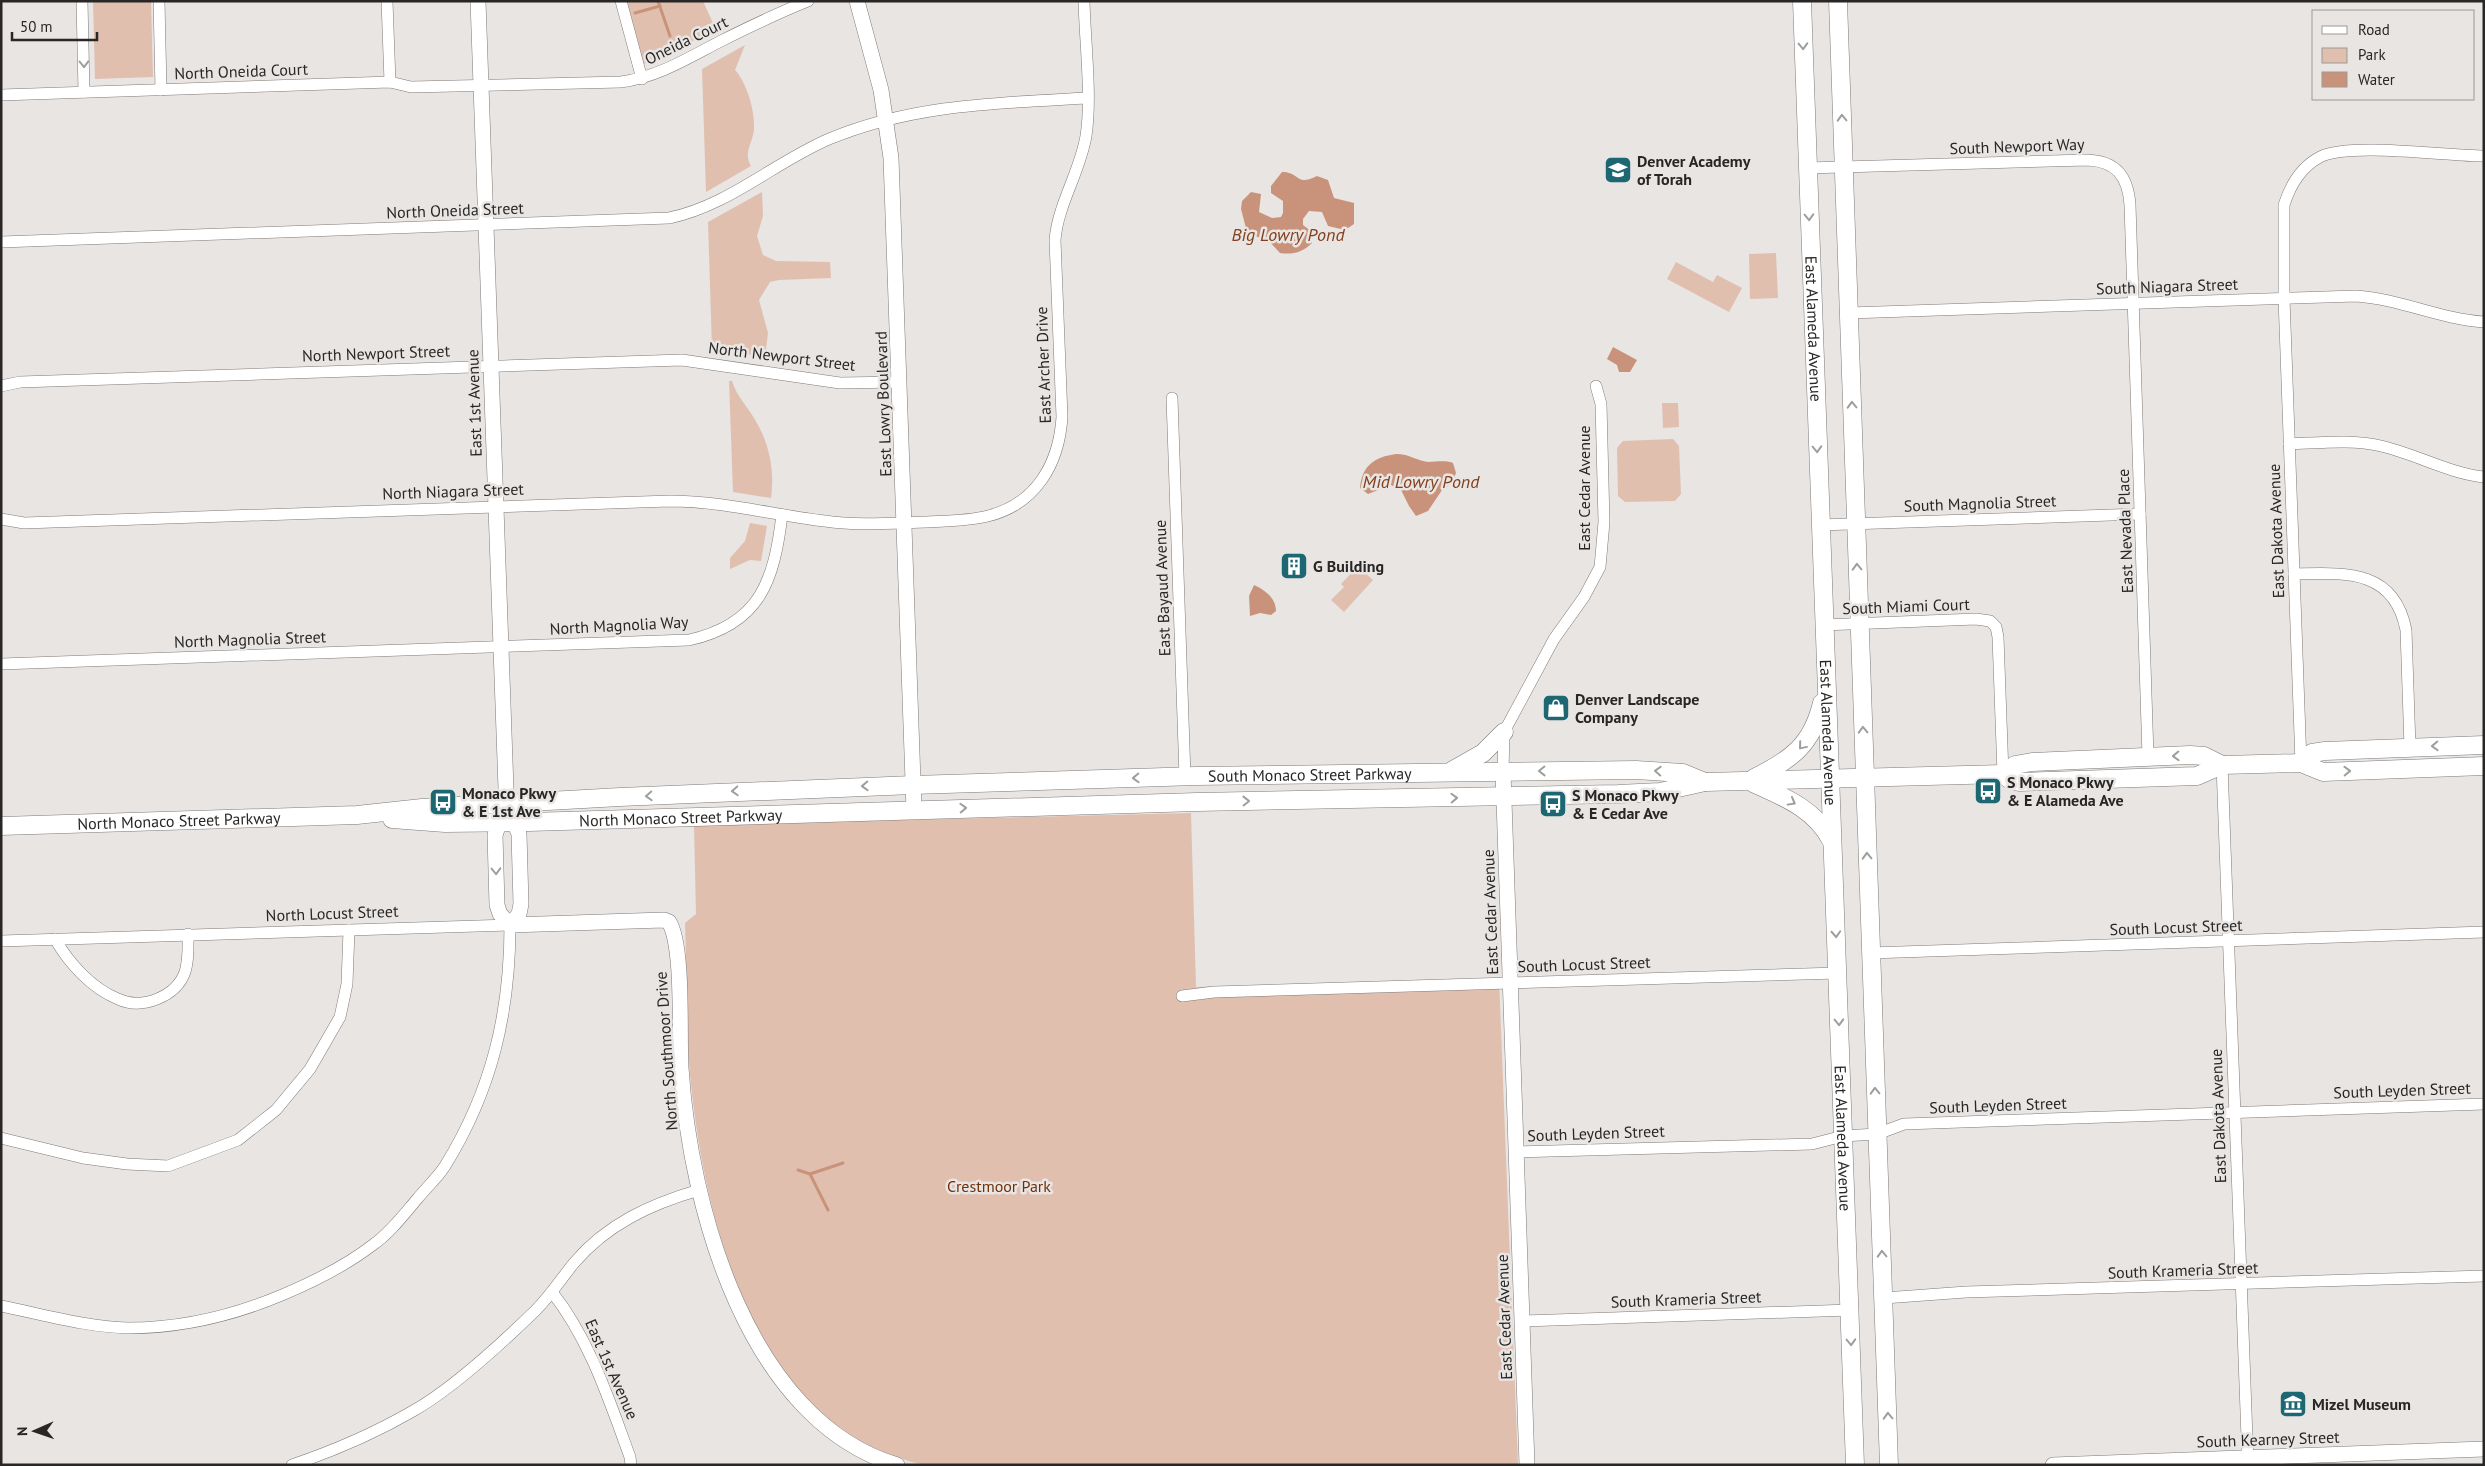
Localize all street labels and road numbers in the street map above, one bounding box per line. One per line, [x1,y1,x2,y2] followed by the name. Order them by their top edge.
[641,11,731,69] street label: Oneida Court
[174,59,309,83] street label: North Oneida Court
[1949,134,2085,158] street label: South Newport Way
[386,198,525,222] street label: North Oneida Street
[1801,255,1827,402] street label: East Alameda Avenue
[2096,274,2239,298] street label: South Niagara Street
[1031,306,1055,424] street label: East Archer Drive
[870,331,896,477] street label: East Lowry Boulevard
[707,337,857,375] street label: North Newport Street
[302,340,451,366] street label: North Newport Street
[462,349,486,457] street label: East 1st Avenue
[1574,425,1594,551] street label: East Cedar Avenue
[2264,463,2288,599] street label: East Dakota Avenue
[2113,468,2137,594] street label: East Nevada Place
[382,479,525,503] street label: North Niagara Street
[1903,490,2057,516] street label: South Magnolia Street
[1150,519,1174,657] street label: East Bayaud Avenue
[1842,594,1971,618] street label: South Miami Court
[549,611,690,639] street label: North Magnolia Way
[174,626,327,652] street label: North Magnolia Street
[1816,659,1841,806] street label: East Alameda Avenue
[1208,763,1412,786] street label: South Monaco Street Parkway
[579,804,783,830] street label: North Monaco Street Parkway
[77,807,281,834] street label: North Monaco Street Parkway
[1478,849,1502,975] street label: East Cedar Avenue
[265,901,399,925] street label: North Locust Street
[2109,915,2243,939] street label: South Locust Street
[1517,952,1651,976] street label: South Locust Street
[650,971,682,1131] street label: North Southmoor Drive
[2206,1048,2230,1184] street label: East Dakota Avenue
[1831,1065,1856,1212] street label: East Alameda Avenue
[2333,1078,2472,1102] street label: South Leyden Street
[1929,1093,2068,1117] street label: South Leyden Street
[1527,1121,1666,1145] street label: South Leyden Street
[1492,1254,1516,1380] street label: East Cedar Avenue
[2107,1257,2259,1283] street label: South Krameria Street
[1610,1286,1762,1312] street label: South Krameria Street
[581,1316,643,1422] street label: East 1st Avenue
[2196,1426,2340,1451] street label: South Kearney Street

